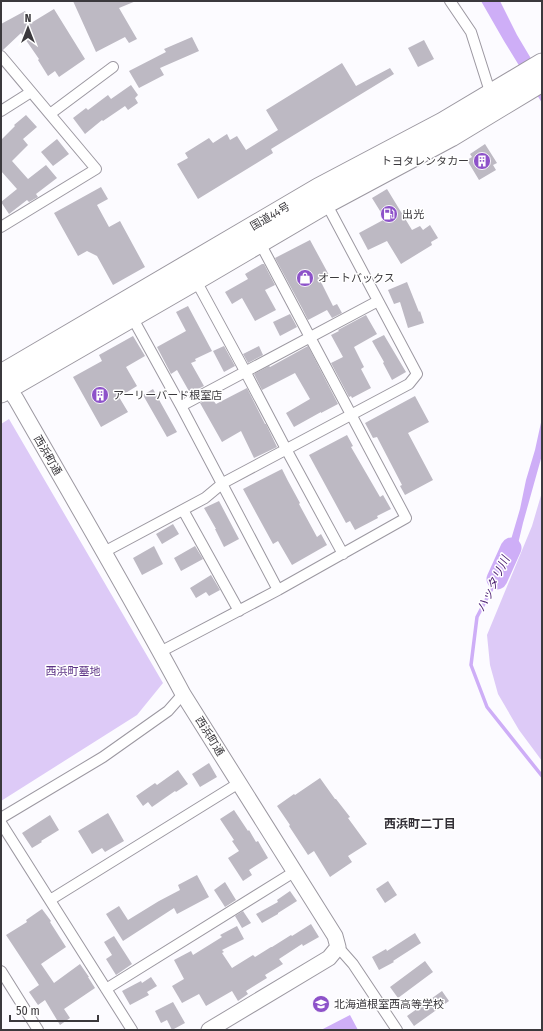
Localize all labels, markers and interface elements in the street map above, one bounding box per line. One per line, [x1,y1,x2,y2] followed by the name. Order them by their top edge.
[8,8,48,48] north arrow
[25,12,31,25] text: N
[472,151,492,171] building icon: トヨタレンタカー
[381,155,469,168] place label: トヨタレンタカー
[248,200,292,233] street label: 国道44号
[379,204,399,224] fuel station icon: 出光
[402,208,424,221] place label: 出光
[295,268,315,288] shop icon: オートバックス
[318,272,395,285] place label: オートバックス
[90,385,110,405] building icon: アーリーバード根室店
[113,389,222,402] place label: アーリーバード根室店
[31,433,64,478] street label: 西浜町通
[474,552,513,614] water label: ハッタリ川
[46,665,101,678] park label: 西浜町墓地
[192,714,227,758] street label: 西浜町通
[384,817,456,831] district label: 西浜町二丁目
[311,994,331,1014] school or university icon: 北海道根室西高等学校
[10,997,98,1023] scale bar
[334,998,444,1011] place label: 北海道根室西高等学校
[16,1004,40,1018] text: 50 m

